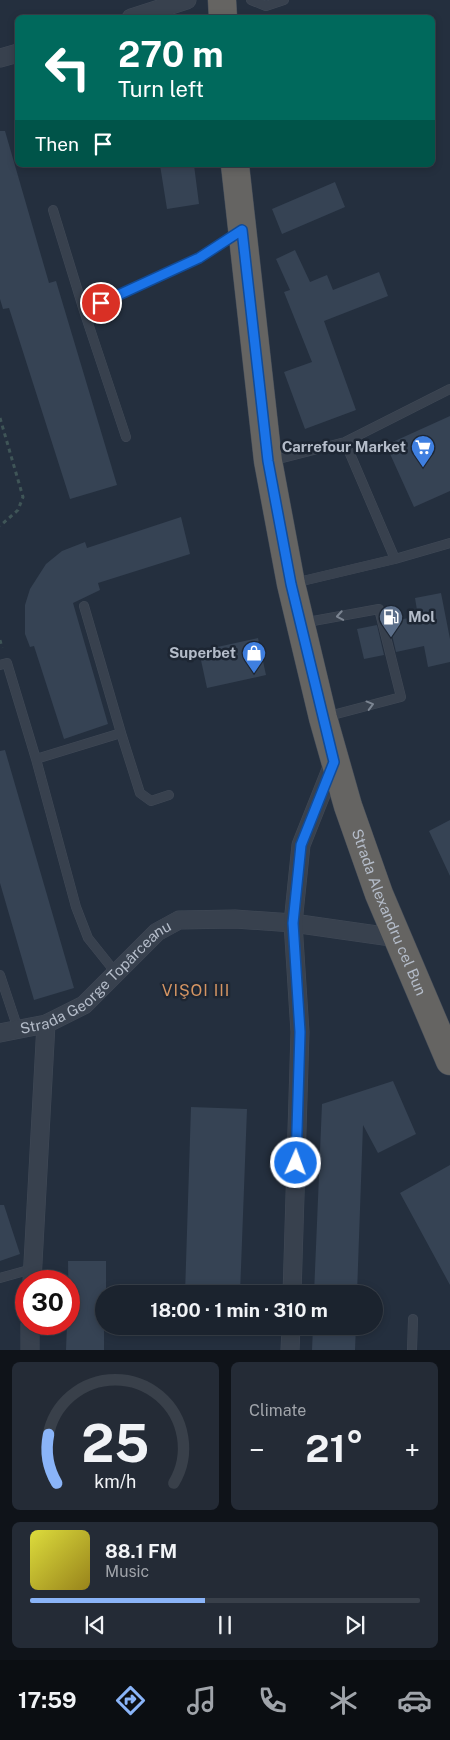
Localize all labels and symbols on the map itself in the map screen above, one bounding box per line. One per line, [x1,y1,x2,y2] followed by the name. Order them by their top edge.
[80,282,122,324] pin
[410,434,436,468] supermarket icon: Carrefour Market
[282,438,406,455] place label: Carrefour Market
[378,604,404,638] fuel station icon: Mol
[408,608,435,625] place label: Mol
[336,611,344,621] one-way arrow
[241,640,267,674] shop icon: Superbet
[169,644,236,661] place label: Superbet
[365,700,374,711] one-way arrow
[349,826,430,998] street label: Strada Alexandru cel Bun
[19,917,174,1037] street label: Strada George Topârceanu
[162,981,230,1000] district label: VIŞOI III
[269,1136,321,1188] position arrow
[15,1270,80,1335] speed limit sign: 30

